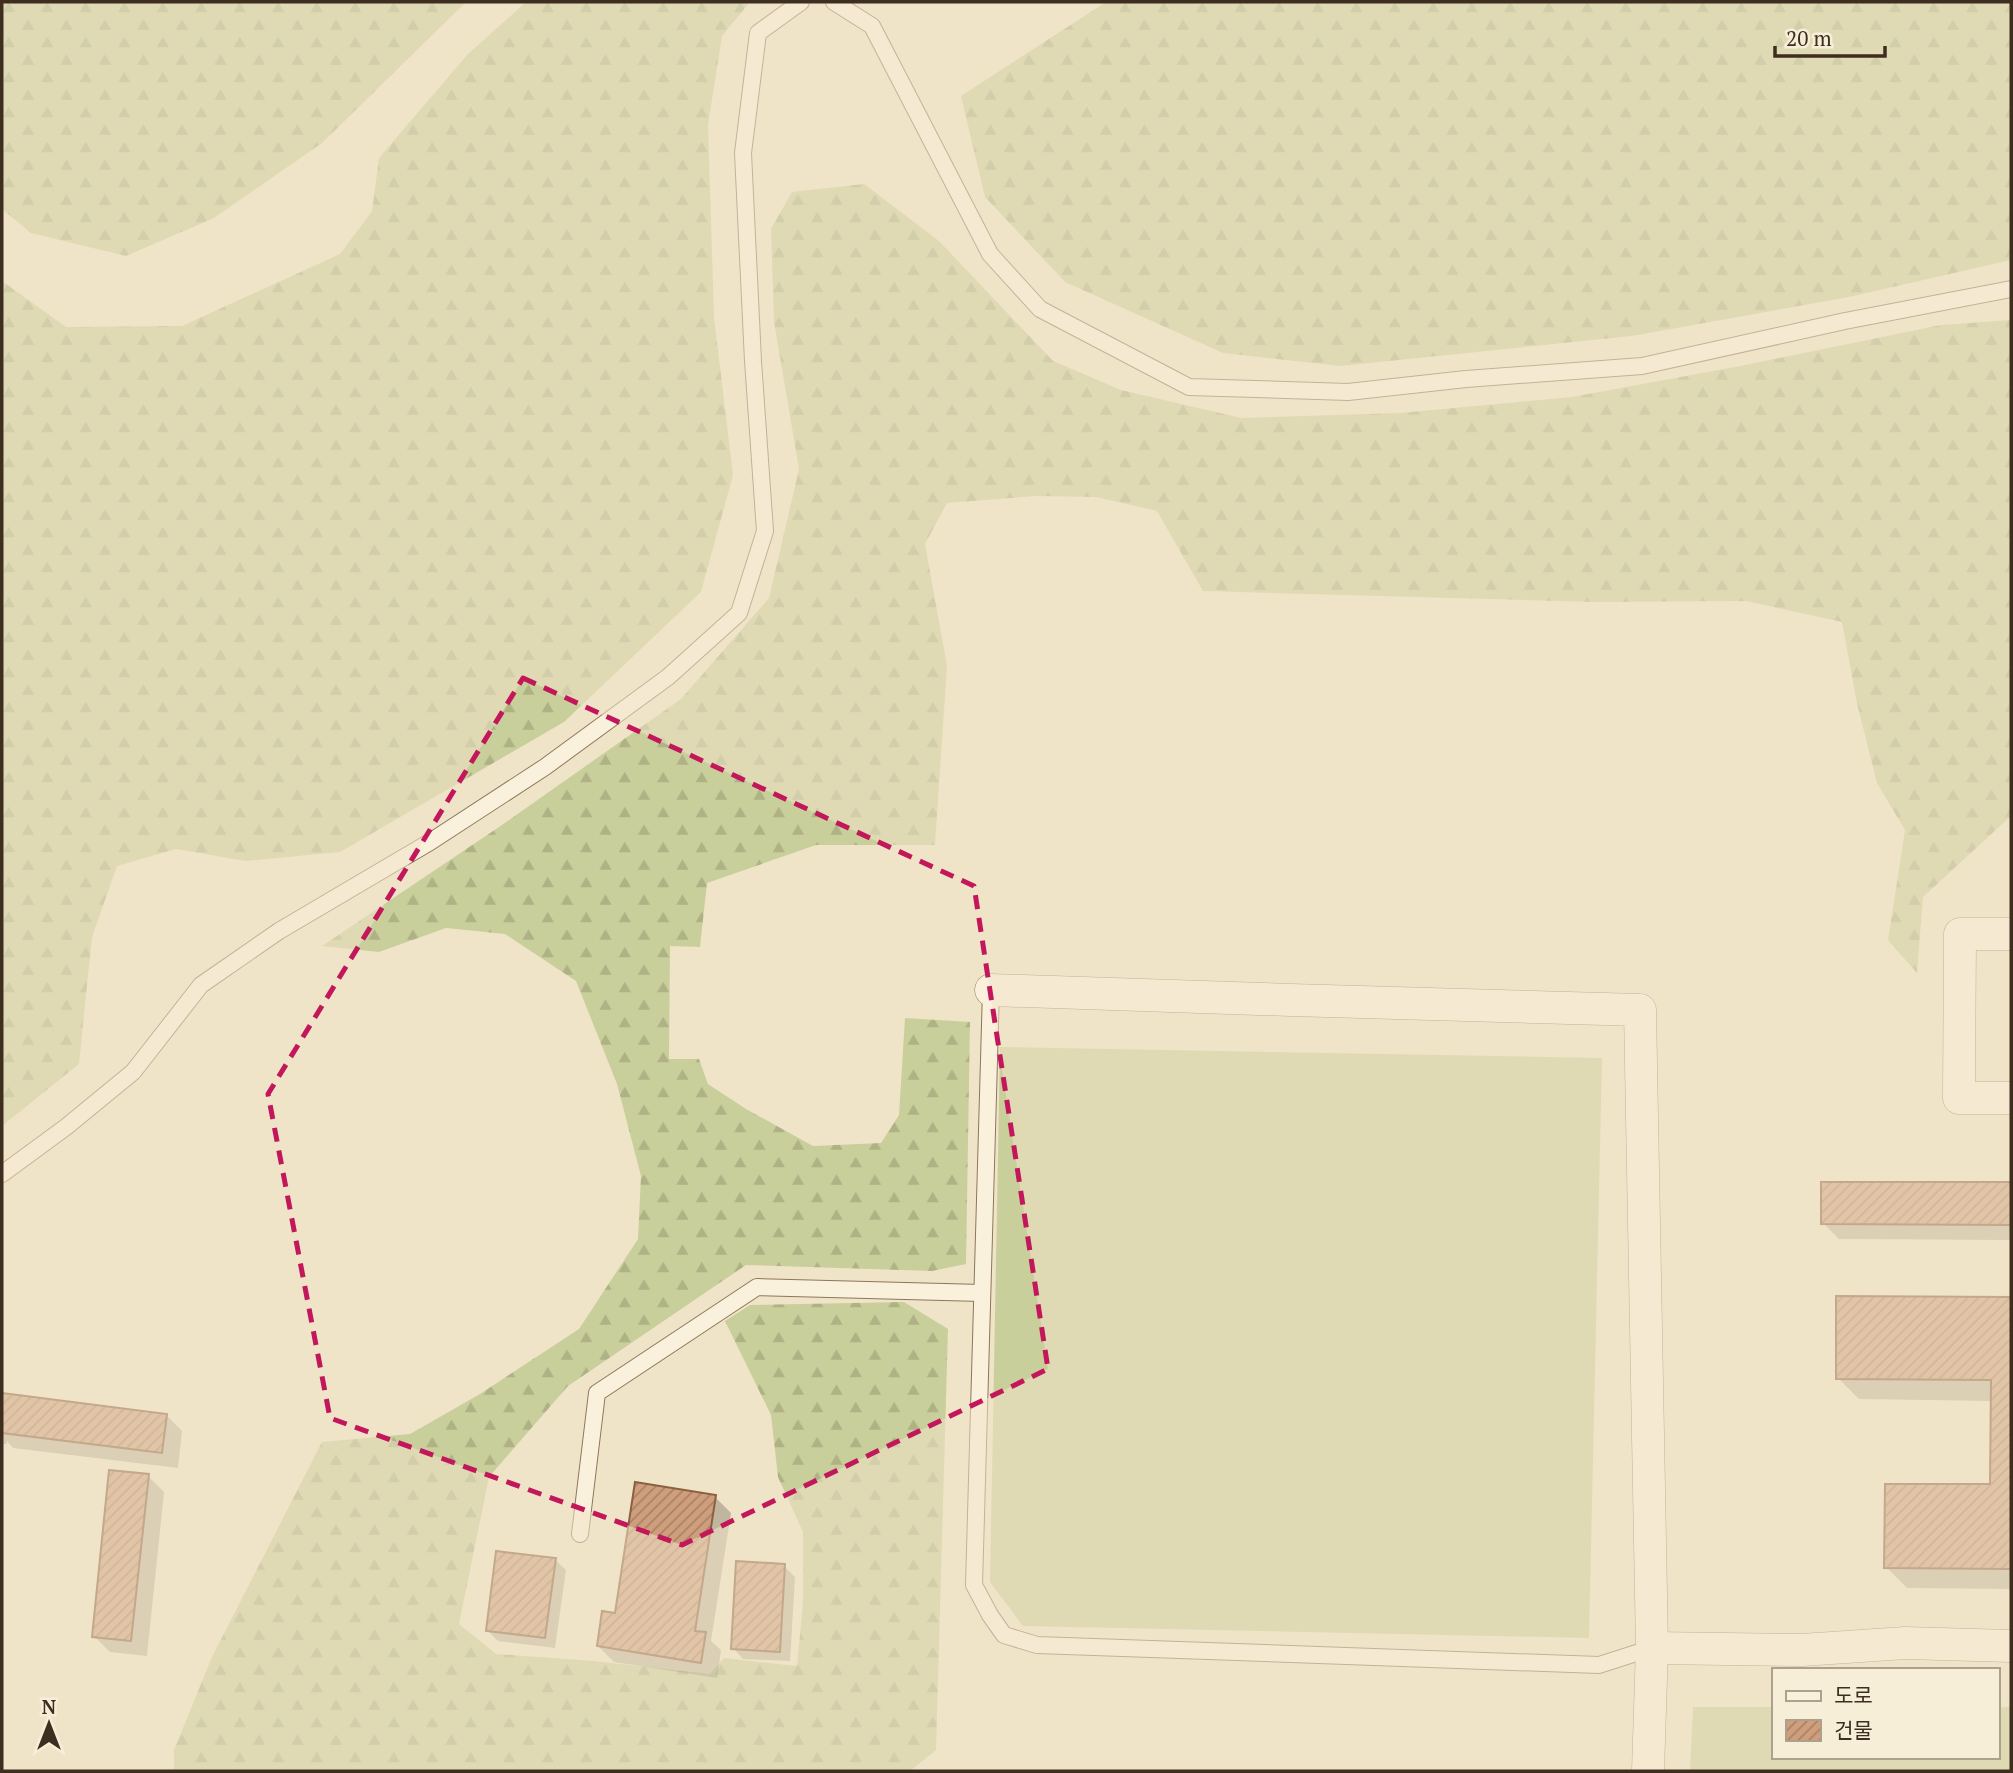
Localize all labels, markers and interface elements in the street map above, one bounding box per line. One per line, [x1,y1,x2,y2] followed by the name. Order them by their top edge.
[1775,14,1885,58] scale bar
[1786,24,1832,52] text: 20 m
[1772,1668,1999,1759] legend
[1834,1681,1873,1709] text: 도로
[14,1689,84,1759] north arrow
[42,1694,57,1719] text: N
[1834,1716,1873,1744] text: 건물

